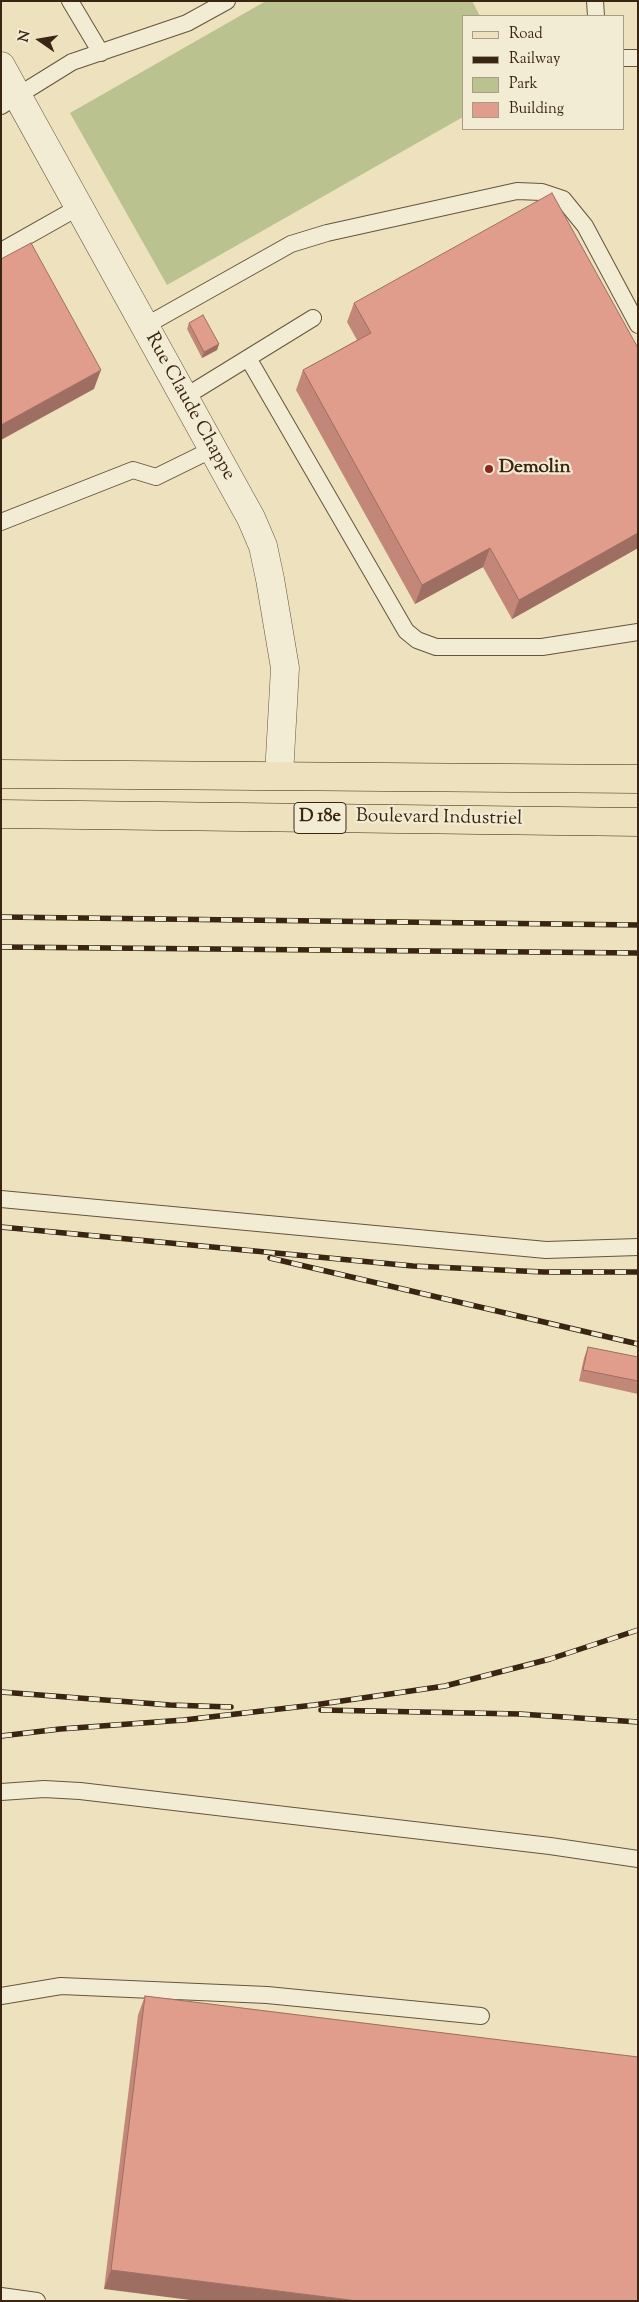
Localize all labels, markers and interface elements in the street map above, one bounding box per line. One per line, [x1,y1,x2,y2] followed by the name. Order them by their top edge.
[15,15,65,65] north arrow
[462,15,624,130] legend
[509,24,543,45] text: Road
[14,29,36,44] text: N
[509,49,560,70] text: Railway
[509,74,538,95] text: Park
[509,99,564,120] text: Building
[139,329,239,485] street label: Rue Claude Chappe
[499,458,571,480] place label: Demolin
[483,463,495,475] marker: Demolin
[294,802,346,834] road number: D 18e
[356,806,522,832] street label: Boulevard Industriel

